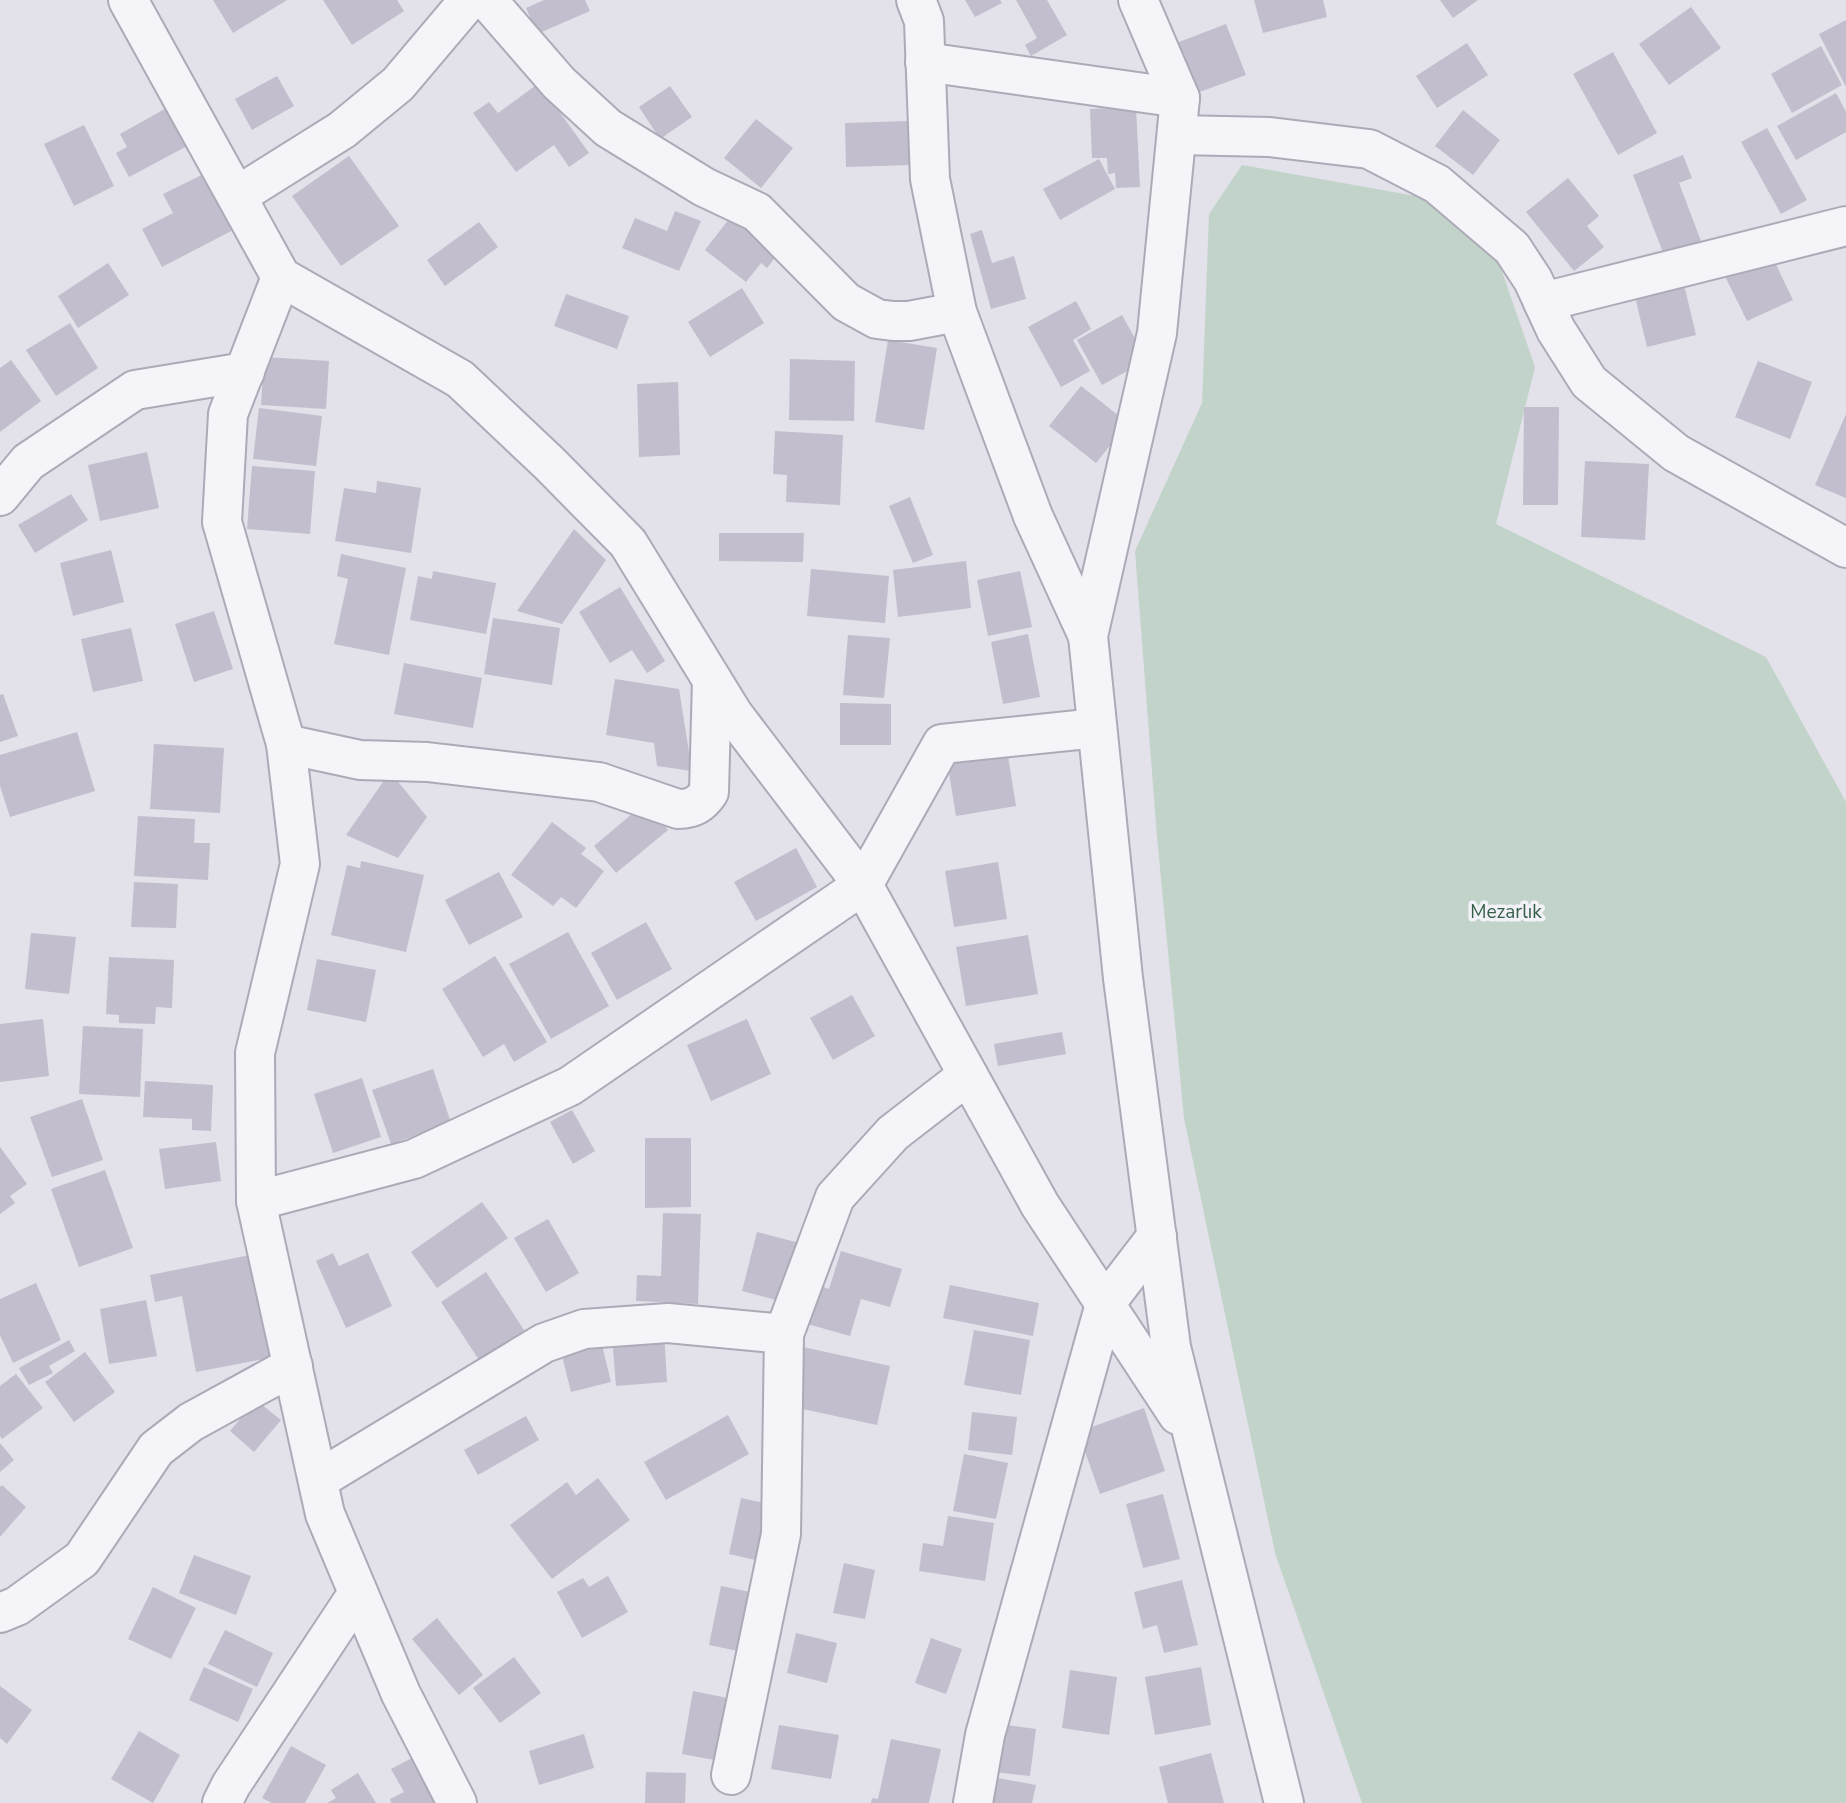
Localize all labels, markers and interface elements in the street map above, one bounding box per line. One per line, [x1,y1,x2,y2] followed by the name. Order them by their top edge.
[1470,899,1542,925] park label: Mezarlık

